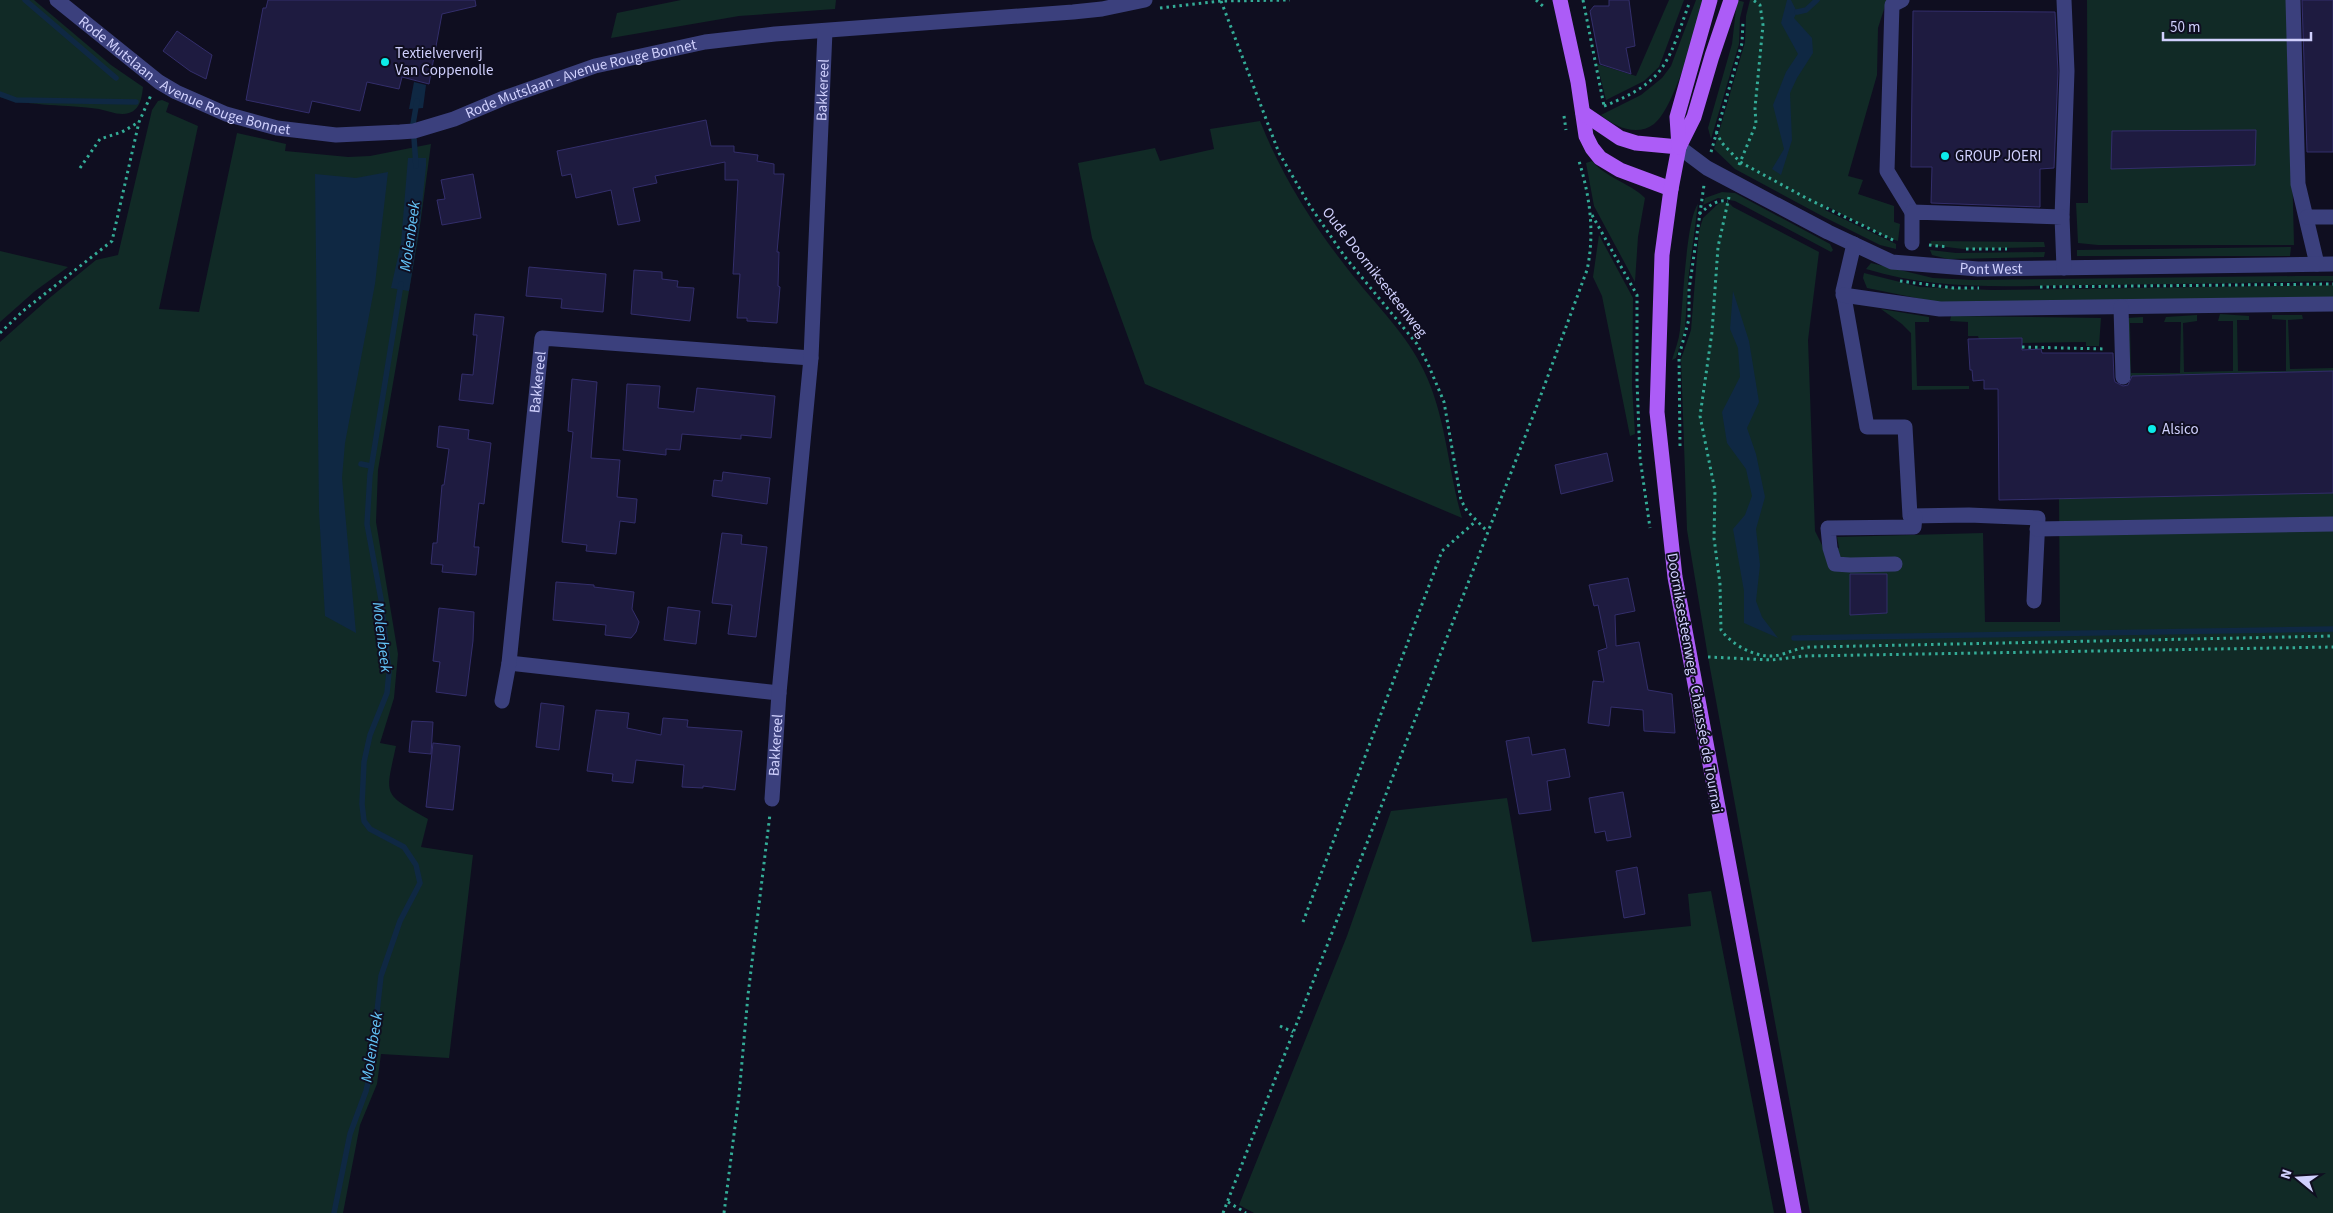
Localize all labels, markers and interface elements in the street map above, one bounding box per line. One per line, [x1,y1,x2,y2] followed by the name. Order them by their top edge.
[2163,10,2310,42] scale bar
[74,11,292,141] street label: Rode Mutslaan - Avenue Rouge Bonnet
[2170,17,2200,38] text: 50 m
[462,34,698,124] street label: Rode Mutslaan - Avenue Rouge Bonnet
[395,43,493,81] place label: Textielververij Van Coppenolle
[379,56,391,68] marker: Textielververij Van Coppenolle
[811,58,835,122] street label: Bakkereel
[1955,146,2041,167] place label: GROUP JOERI
[1939,150,1951,162] marker: GROUP JOERI
[394,199,426,273] water label: Molenbeek
[1317,203,1432,342] street label: Oude Doorniksesteenweg
[1959,258,2023,280] street label: Pont West
[524,350,552,414] street label: Bakkereel
[2162,419,2199,440] place label: Alsico
[2146,423,2158,435] marker: Alsico
[1661,551,1728,815] street label: Doorniksesteenweg - Chaussée de Tournai
[367,600,397,674] water label: Molenbeek
[764,713,789,777] street label: Bakkereel
[356,1010,388,1084] water label: Molenbeek
[2273,1153,2323,1203] north arrow
[2276,1167,2298,1182] text: N

